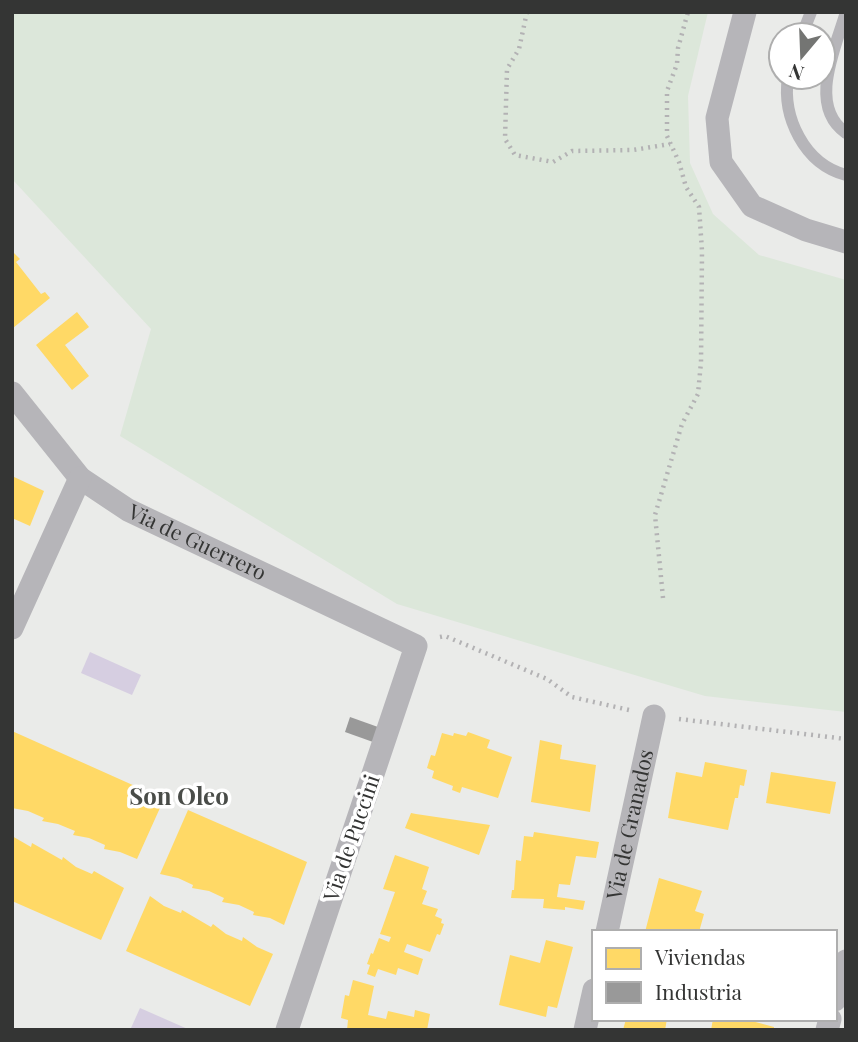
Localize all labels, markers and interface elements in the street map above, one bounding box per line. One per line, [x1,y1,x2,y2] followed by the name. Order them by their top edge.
[767,21,837,91] north arrow
[785,58,807,88] text: N
[124,496,271,585] street label: Via de Guerrero
[598,746,658,903] street label: Via de Granados
[315,770,385,905] street label: Via de Puccini
[129,779,229,811] district label: Son Oleo
[592,930,837,1021] legend
[654,942,745,970] text: Viviendas
[655,977,742,1005] text: Industria

